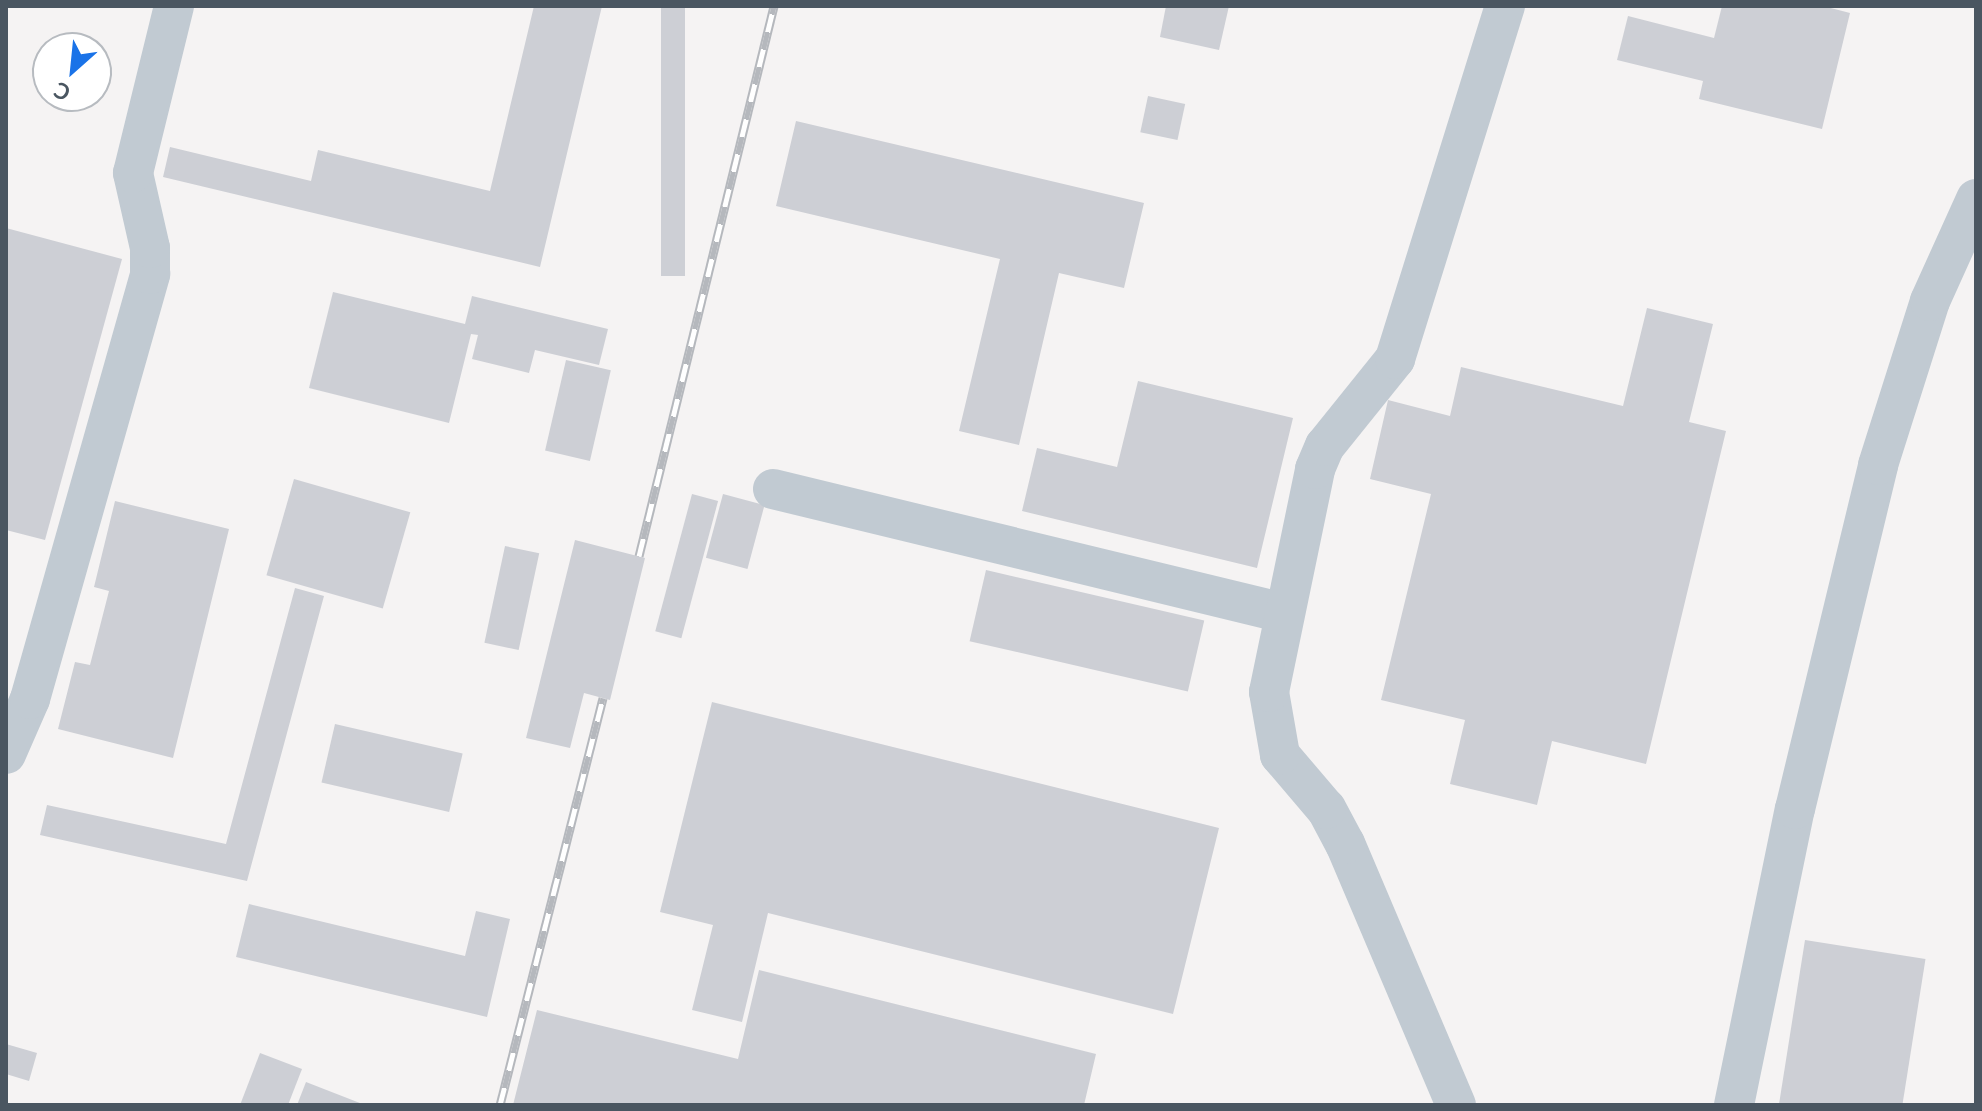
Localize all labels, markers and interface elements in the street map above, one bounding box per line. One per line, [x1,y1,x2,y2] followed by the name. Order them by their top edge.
[32,32,112,112] north arrow
[49,77,74,107] text: С

